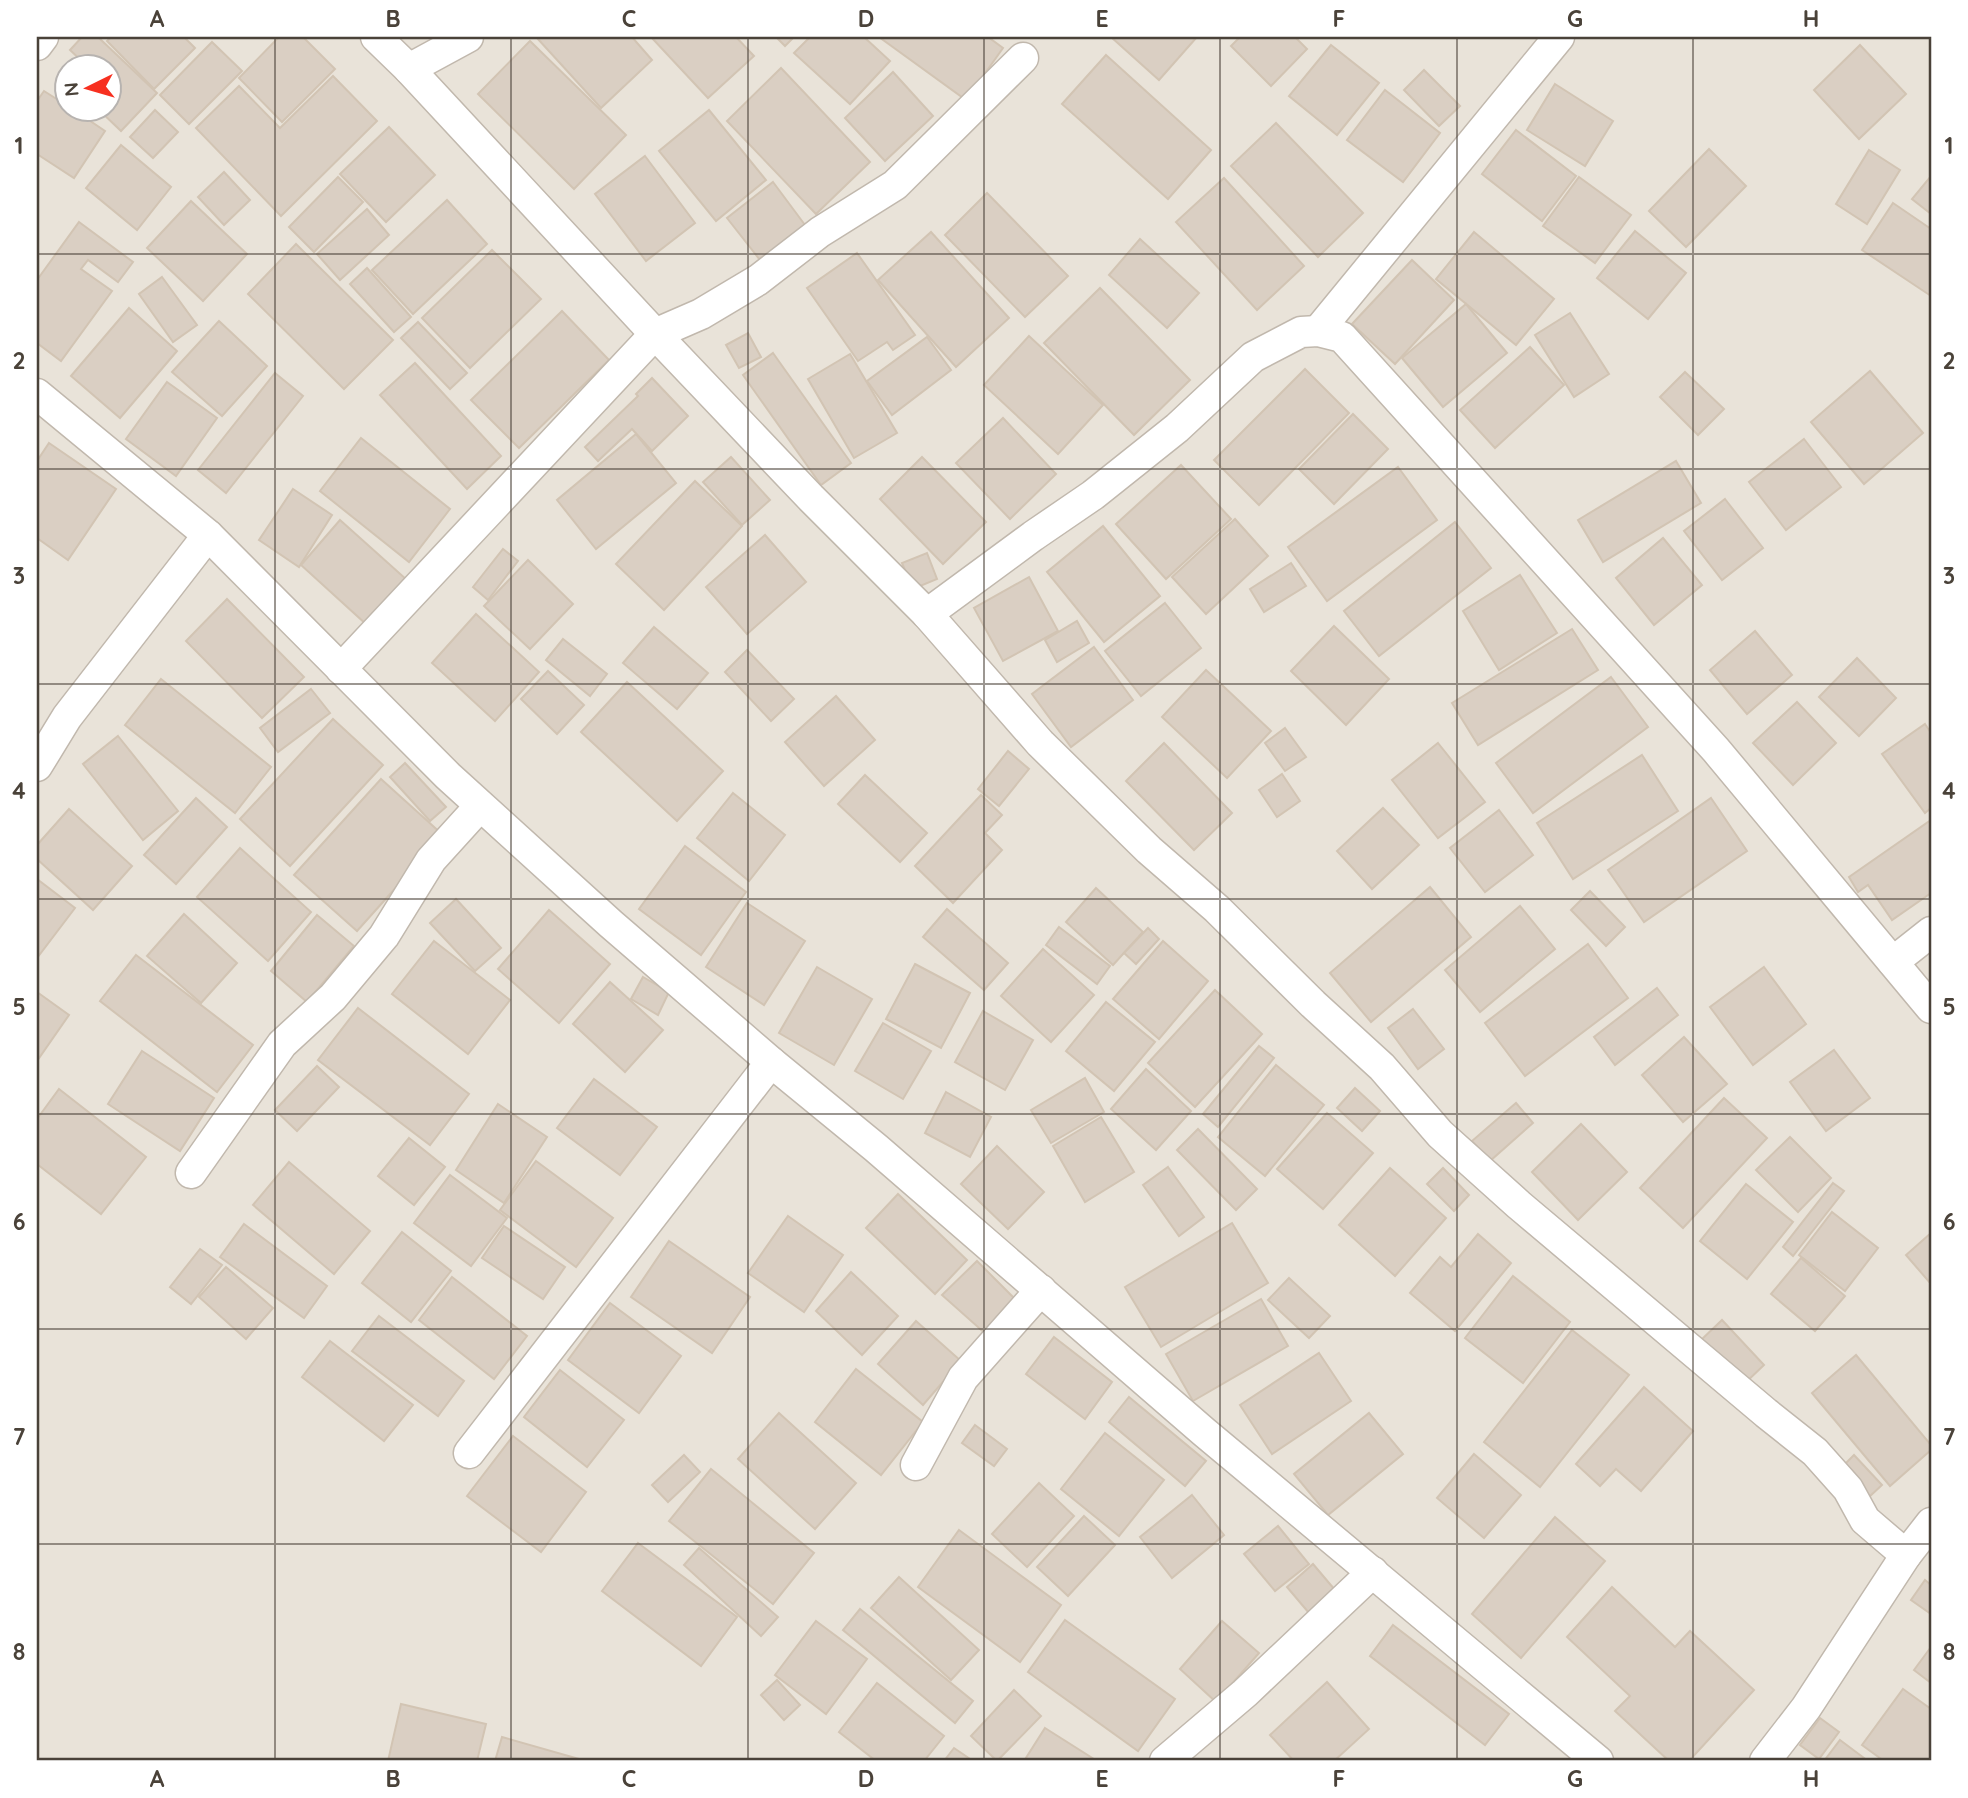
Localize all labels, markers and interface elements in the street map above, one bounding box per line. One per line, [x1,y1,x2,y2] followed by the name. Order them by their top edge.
[150,4,165,33] text: A
[385,4,401,33] text: B
[622,4,636,33] text: C
[858,4,874,33] text: D
[1095,4,1109,33] text: E
[1333,4,1345,33] text: F
[1567,4,1583,33] text: G
[1803,4,1819,33] text: H
[52,52,122,122] north arrow
[59,81,84,97] text: N
[15,131,23,160] text: 1
[1945,131,1953,160] text: 1
[12,346,26,375] text: 2
[1942,346,1956,375] text: 2
[13,561,25,590] text: 3
[1943,561,1955,590] text: 3
[12,776,26,805] text: 4
[1942,776,1956,805] text: 4
[12,992,26,1021] text: 5
[1942,992,1956,1021] text: 5
[13,1207,25,1236] text: 6
[1943,1207,1955,1236] text: 6
[13,1422,26,1451] text: 7
[1943,1422,1956,1451] text: 7
[13,1637,25,1666] text: 8
[1943,1637,1955,1666] text: 8
[150,1764,165,1793] text: A
[385,1764,401,1793] text: B
[622,1764,636,1793] text: C
[858,1764,874,1793] text: D
[1095,1764,1109,1793] text: E
[1333,1764,1345,1793] text: F
[1567,1764,1583,1793] text: G
[1803,1764,1819,1793] text: H

